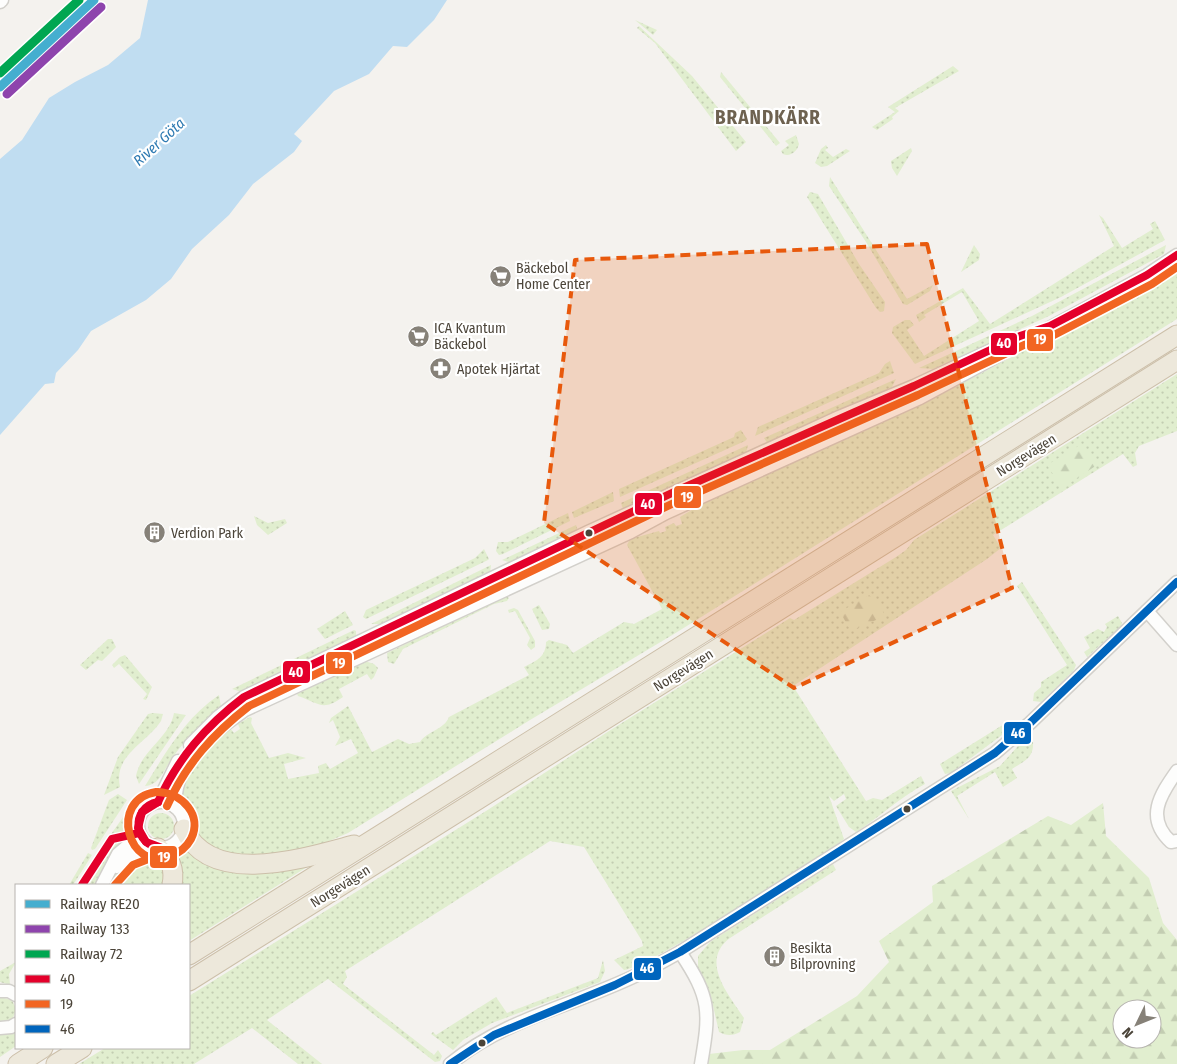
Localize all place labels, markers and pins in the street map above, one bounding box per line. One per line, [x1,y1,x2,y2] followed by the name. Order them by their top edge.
[516,260,590,293] place label: Bäckebol Home Center
[488,264,512,288] supermarket icon: Bäckebol Home Center
[434,320,506,353] place label: ICA Kvantum Bäckebol
[406,324,430,348] supermarket icon: ICA Kvantum Bäckebol
[429,357,453,381] pharmacy icon: Apotek Hjärtat
[457,361,540,378] place label: Apotek Hjärtat
[143,521,167,545] building icon: Verdion Park
[171,525,244,542] place label: Verdion Park
[584,528,594,538] unlabelled marker
[902,804,912,814] unlabelled marker
[790,940,856,973] place label: Besikta Bilprovning
[762,944,786,968] building icon: Besikta Bilprovning
[477,1038,487,1048] unlabelled marker

